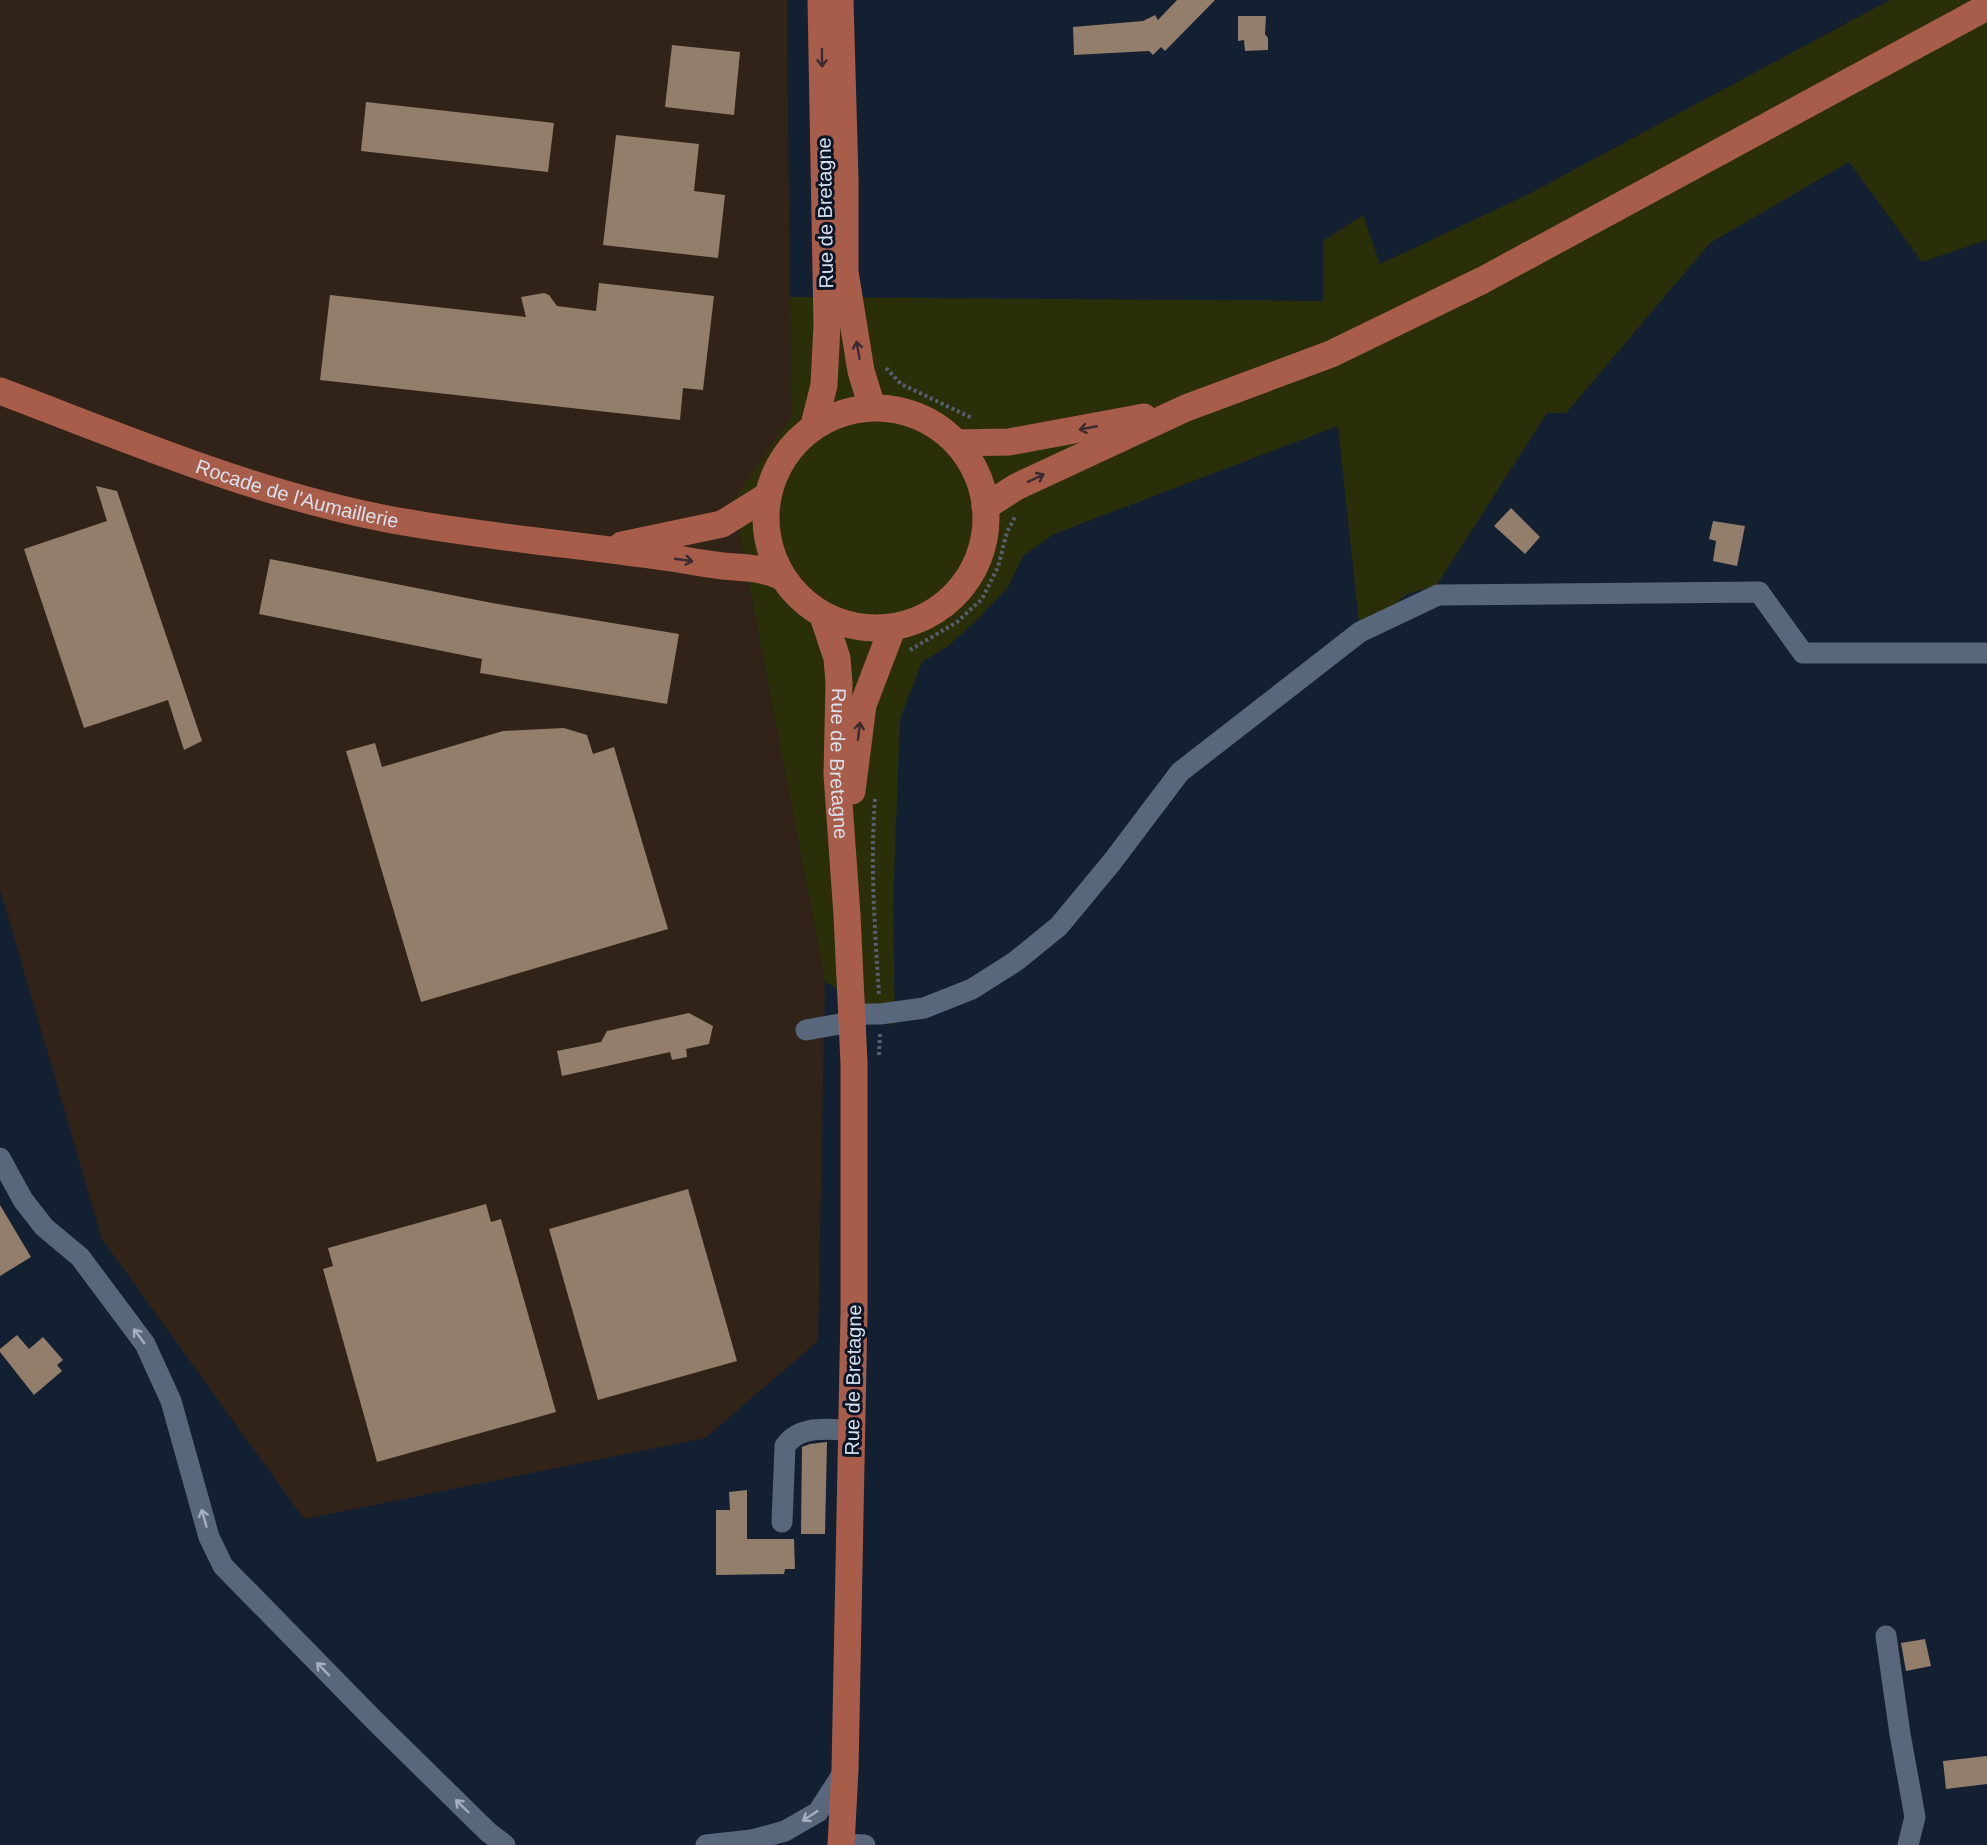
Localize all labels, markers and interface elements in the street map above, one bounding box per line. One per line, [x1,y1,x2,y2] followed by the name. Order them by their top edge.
[816,48,827,68] one-way arrow
[813,137,837,289] street label: Rue de Bretagne
[852,341,863,361] one-way arrow
[1078,423,1098,434] one-way arrow
[193,455,400,532] street label: Rocade de l'Aumaillerie
[1027,472,1045,483] one-way arrow
[673,555,693,566] one-way arrow
[826,688,853,840] street label: Rue de Bretagne
[854,722,865,741] one-way arrow
[841,1304,865,1456] street label: Rue de Bretagne
[132,1328,145,1344] one-way arrow
[198,1509,209,1528] one-way arrow
[316,1661,331,1676] one-way arrow
[454,1798,469,1813] one-way arrow
[802,1810,819,1822] one-way arrow

